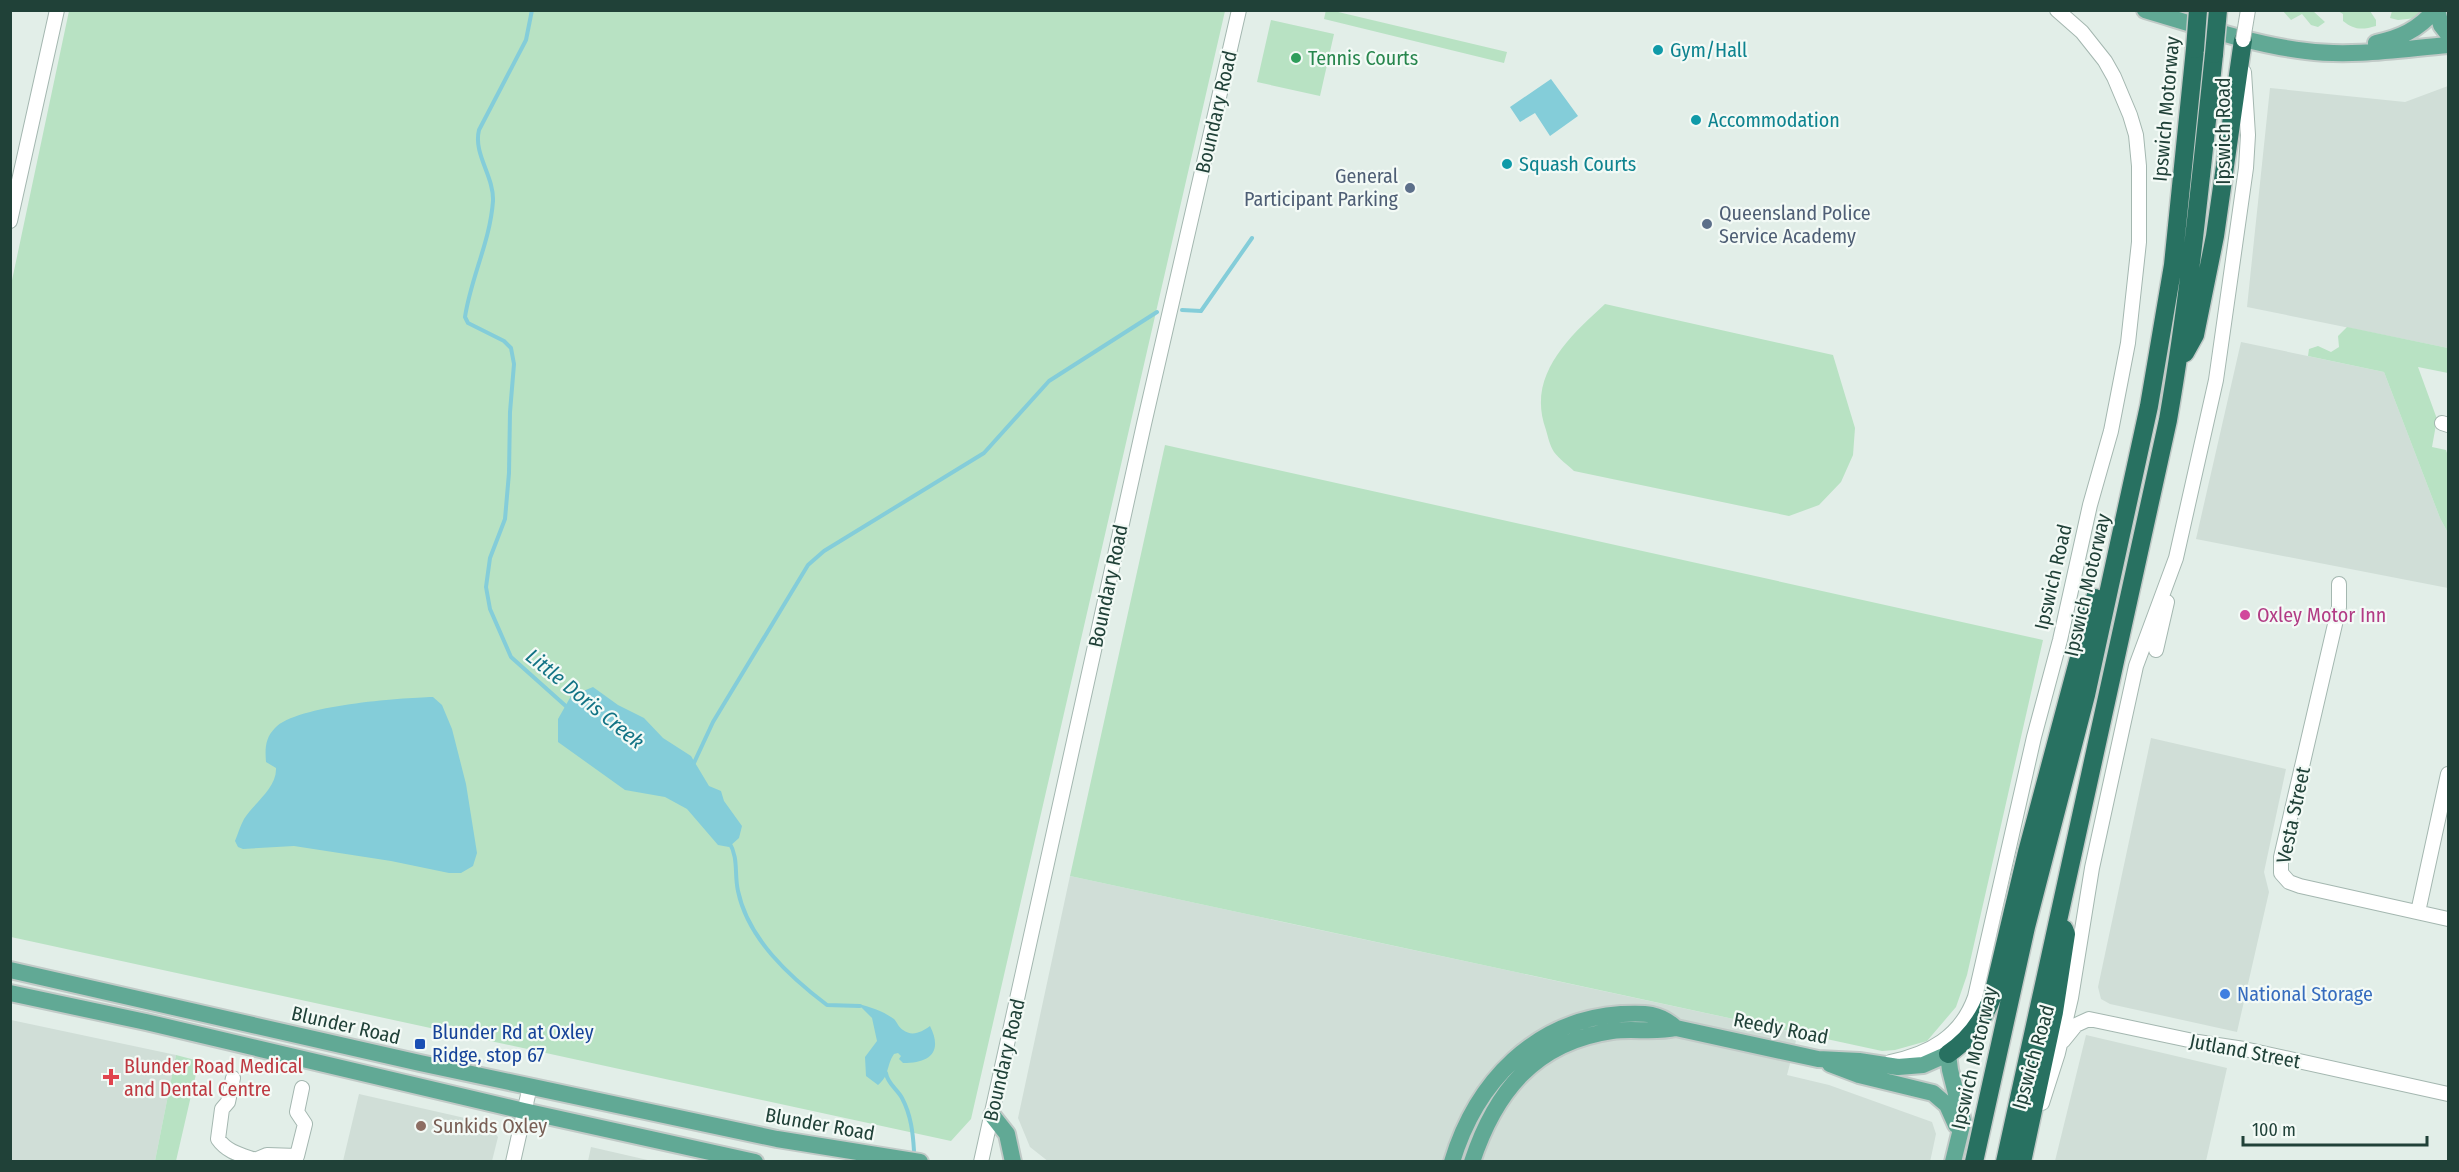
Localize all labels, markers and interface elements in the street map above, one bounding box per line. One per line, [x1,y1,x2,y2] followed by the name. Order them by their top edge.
[2148,35,2184,183] street label: Ipswich Motorway
[1670,38,1747,62] place label: Gym/Hall
[1651,43,1665,57] marker: Gym/Hall
[1308,46,1418,70] place label: Tennis Courts
[1190,48,1242,176] street label: Boundary Road
[1289,51,1303,65] marker: Tennis Courts
[2211,77,2235,185] street label: Ipswich Road
[1708,108,1840,132] place label: Accommodation
[1689,113,1703,127] marker: Accommodation
[1519,152,1636,176] place label: Squash Courts
[1500,157,1514,171] marker: Squash Courts
[1244,164,1399,211] place label: General Participant Parking
[1403,181,1417,195] marker: General Participant Parking
[1719,201,1871,248] place label: Queensland Police Service Academy
[1700,217,1714,231] marker: Queensland Police Service Academy
[2059,511,2115,659] street label: Ipswich Motorway
[1083,522,1133,650] street label: Boundary Road
[2029,522,2077,632] street label: Ipswich Road
[2257,603,2386,627] place label: Oxley Motor Inn
[2238,608,2252,622] marker: Oxley Motor Inn
[520,643,650,755] water label: Little Doris Creek
[2271,764,2315,866] street label: Vesta Street
[2237,982,2373,1006] place label: National Storage
[1946,984,2002,1132] street label: Ipswich Motorway
[2218,987,2232,1001] marker: National Storage
[978,996,1030,1124] street label: Boundary Road
[289,1001,403,1049] street label: Blunder Road
[2007,1002,2059,1112] street label: Ipswich Road
[1732,1007,1830,1049] street label: Reedy Road
[432,1020,594,1067] place label: Blunder Rd at Oxley Ridge, stop 67
[2188,1028,2303,1074] street label: Jutland Street
[413,1037,427,1051] marker: Blunder Rd at Oxley Ridge, stop 67
[124,1054,303,1101] place label: Blunder Road Medical and Dental Centre
[102,1068,120,1086] marker: Blunder Road Medical and Dental Centre
[763,1103,877,1145] street label: Blunder Road
[2243,1109,2428,1147] scale bar
[433,1114,547,1138] place label: Sunkids Oxley
[414,1119,428,1133] marker: Sunkids Oxley
[2252,1119,2296,1141] text: 100 m

